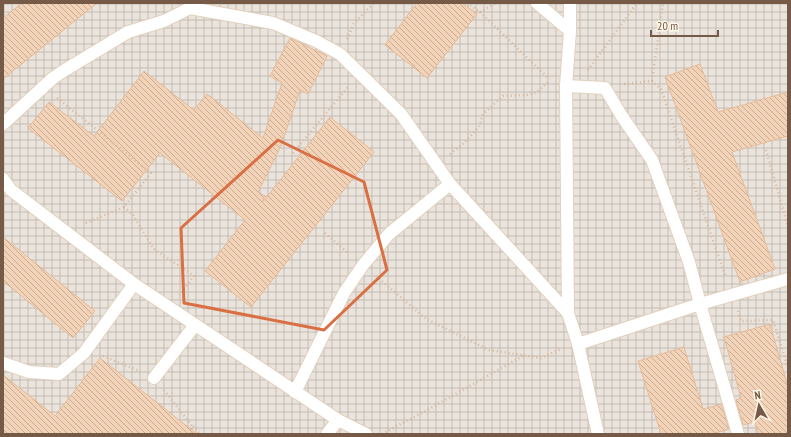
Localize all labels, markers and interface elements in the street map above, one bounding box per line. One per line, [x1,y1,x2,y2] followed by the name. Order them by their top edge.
[651,12,718,38] scale bar
[657,18,678,33] text: 20 m
[739,385,779,425] north arrow
[753,388,762,403] text: N

